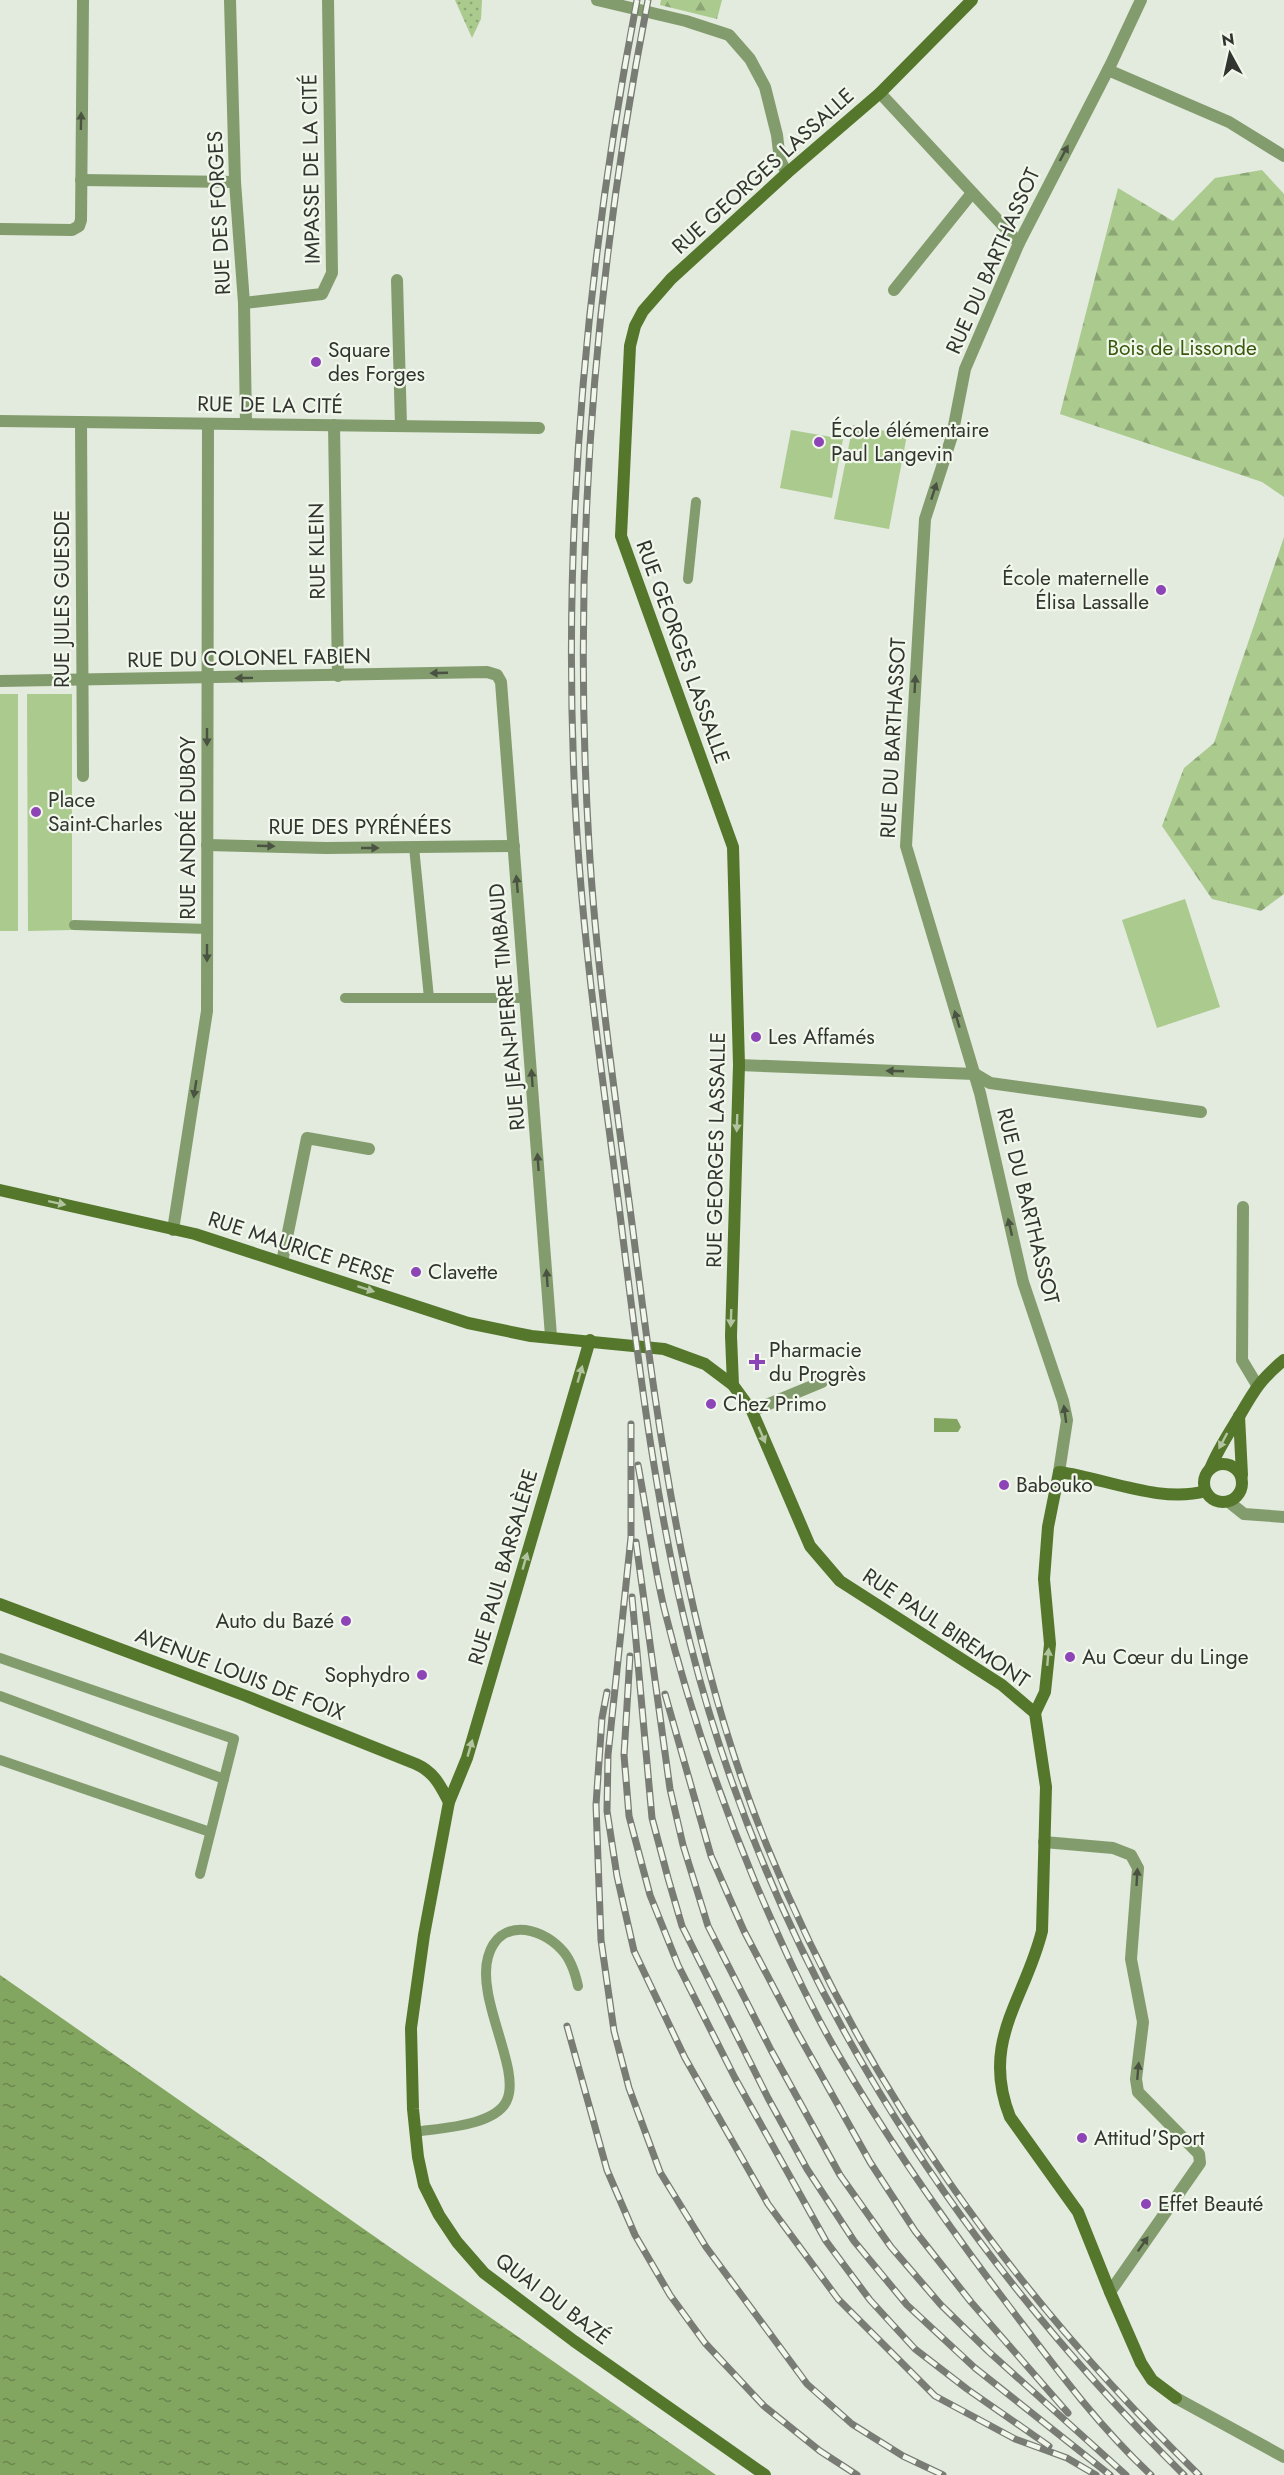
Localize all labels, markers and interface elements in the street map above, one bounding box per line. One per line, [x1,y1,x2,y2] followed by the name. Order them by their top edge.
[1200,24,1260,84] north arrow
[1220,27,1236,52] text: N
[294,74,328,264] street label: IMPASSE DE LA CITÉ
[665,81,861,261] street label: RUE GEORGES LASSALLE
[76,112,86,131] one-way arrow
[200,130,238,296] street label: RUE DES FORGES
[1059,145,1069,162] one-way arrow
[938,163,1048,359] street label: RUE DU BARTHASSOT
[1107,333,1257,363] park label: Bois de Lissonde
[328,335,425,389] place label: Square des Forges
[309,355,323,369] marker: Square des Forges
[197,389,343,421] street label: RUE DE LA CITÉ
[831,415,989,469] place label: École élémentaire Paul Langevin
[812,435,826,449] marker: École élémentaire Paul Langevin
[929,482,939,500] one-way arrow
[301,502,333,600] street label: RUE KLEIN
[47,510,77,688] street label: RUE JULES GUESDE
[629,536,737,768] street label: RUE GEORGES LASSALLE
[1002,563,1149,617] place label: École maternelle Élisa Lassalle
[1154,583,1168,597] marker: École maternelle Élisa Lassalle
[873,637,913,839] street label: RUE DU BARTHASSOT
[127,641,371,675] street label: RUE DU COLONEL FABIEN
[430,669,449,678] one-way arrow
[235,673,254,683] one-way arrow
[911,675,920,694] one-way arrow
[202,727,212,746] one-way arrow
[173,736,203,920] street label: RUE ANDRÉ DUBOY
[48,785,162,839] place label: Place Saint-Charles
[29,805,43,819] marker: Place Saint-Charles
[268,812,452,842] street label: RUE DES PYRÉNÉES
[256,842,275,851] one-way arrow
[360,843,379,853] one-way arrow
[512,874,521,893] one-way arrow
[481,882,533,1132] street label: RUE JEAN-PIERRE TIMBAUD
[203,943,212,962] one-way arrow
[952,1010,961,1028] one-way arrow
[768,1022,875,1052] place label: Les Affamés
[749,1030,763,1044] marker: Les Affamés
[699,1032,733,1268] street label: RUE GEORGES LASSALLE
[886,1067,905,1076] one-way arrow
[527,1069,537,1088] one-way arrow
[190,1079,199,1098] one-way arrow
[989,1105,1067,1307] street label: RUE DU BARTHASSOT
[733,1114,742,1133] one-way arrow
[534,1152,543,1171] one-way arrow
[48,1198,66,1208] one-way arrow
[204,1204,398,1292] street label: RUE MAURICE PERSE
[1005,1218,1015,1237] one-way arrow
[428,1257,498,1287] place label: Clavette
[409,1265,423,1279] marker: Clavette
[543,1268,552,1287] one-way arrow
[357,1285,375,1294] one-way arrow
[726,1309,736,1328] one-way arrow
[769,1335,866,1389] place label: Pharmacie du Progrès
[750,1355,764,1369] marker: Pharmacie du Progrès
[576,1365,585,1383] one-way arrow
[723,1389,826,1419] place label: Chez Primo
[704,1397,718,1411] marker: Chez Primo
[1061,1404,1070,1423] one-way arrow
[757,1426,767,1444] one-way arrow
[1218,1433,1228,1450] one-way arrow
[461,1466,545,1668] street label: RUE PAUL BARSALÈRE
[1016,1470,1093,1500] place label: Babouko
[997,1478,1011,1492] marker: Babouko
[521,1552,530,1570] one-way arrow
[857,1561,1036,1695] street label: RUE PAUL BIREMONT
[215,1606,334,1636] place label: Auto du Bazé
[339,1614,353,1628] marker: Auto du Bazé
[131,1620,349,1728] street label: AVENUE LOUIS DE FOIX
[1082,1642,1249,1672] place label: Au Cœur du Linge
[1044,1647,1053,1666] one-way arrow
[1063,1650,1077,1664] marker: Au Cœur du Linge
[325,1660,410,1690] place label: Sophydro
[415,1668,429,1682] marker: Sophydro
[466,1739,475,1757] one-way arrow
[1132,1868,1141,1887] one-way arrow
[1133,2061,1142,2080] one-way arrow
[1094,2123,1205,2153] place label: Attitud'Sport
[1075,2131,1089,2145] marker: Attitud'Sport
[1158,2189,1263,2219] place label: Effet Beauté
[1139,2197,1153,2211] marker: Effet Beauté
[1137,2236,1148,2252] one-way arrow
[489,2246,617,2352] street label: QUAI DU BAZÉ

